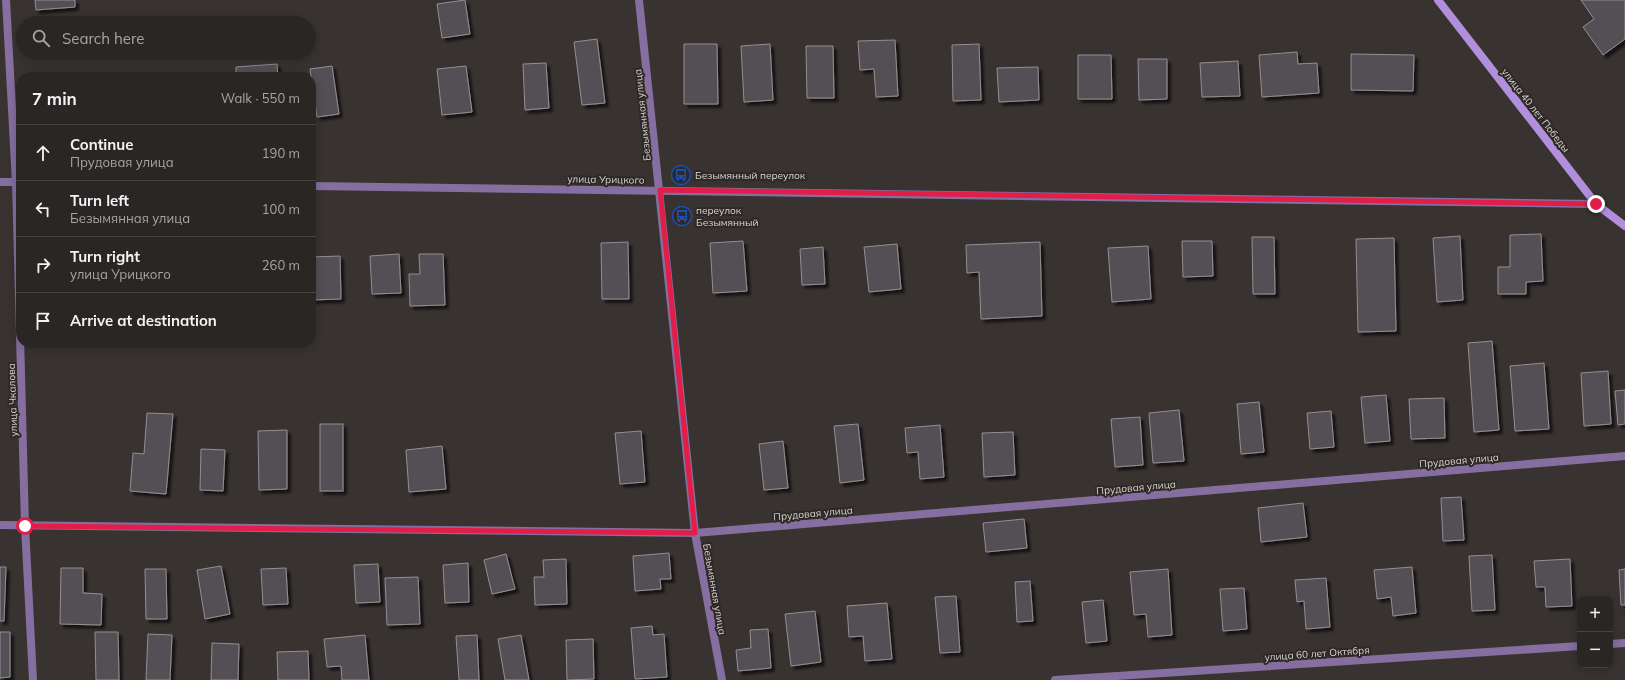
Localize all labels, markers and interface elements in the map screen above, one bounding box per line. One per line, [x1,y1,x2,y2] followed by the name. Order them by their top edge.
[16,16,316,60] search box
[30,27,52,49] icon: search
[62,29,144,48] text: Search here
[1499,66,1573,155] street label: улица 40 лет Победы
[631,68,654,162] street label: Безымянная улица
[32,88,77,109] text: 7 min
[221,90,300,106] text: Walk · 550 m
[70,135,133,154] text: Continue
[32,142,54,164] icon: ahead
[262,145,300,161] text: 190 m
[70,154,174,170] text: Прудовая улица
[670,164,692,186] bus stop icon: Безымянный переулок
[695,169,806,182] place label: Безымянный переулок
[567,172,645,187] street label: улица Урицкого
[70,191,129,210] text: Turn left
[1587,195,1605,213] route end
[32,198,54,220] icon: left
[262,201,300,217] text: 100 m
[696,204,758,229] place label: переулок Безымянный
[671,205,693,227] bus stop icon: переулок Безымянный
[70,210,190,226] text: Безымянная улица
[70,247,140,266] text: Turn right
[32,254,54,276] icon: right
[262,257,300,273] text: 260 m
[70,266,171,282] text: улица Урицкого
[32,310,54,332] icon: arrive
[70,311,217,330] text: Arrive at destination
[5,363,20,437] street label: улица Чкалова
[1419,451,1499,470] street label: Прудовая улица
[1096,478,1176,497] street label: Прудовая улица
[773,504,853,523] street label: Прудовая улица
[16,517,34,535] route start
[700,542,729,636] street label: Безымянная улица
[1577,596,1613,668] map controls
[1577,596,1613,632] button: +
[1577,632,1613,668] button: −
[1264,643,1370,664] street label: улица 60 лет Октября

